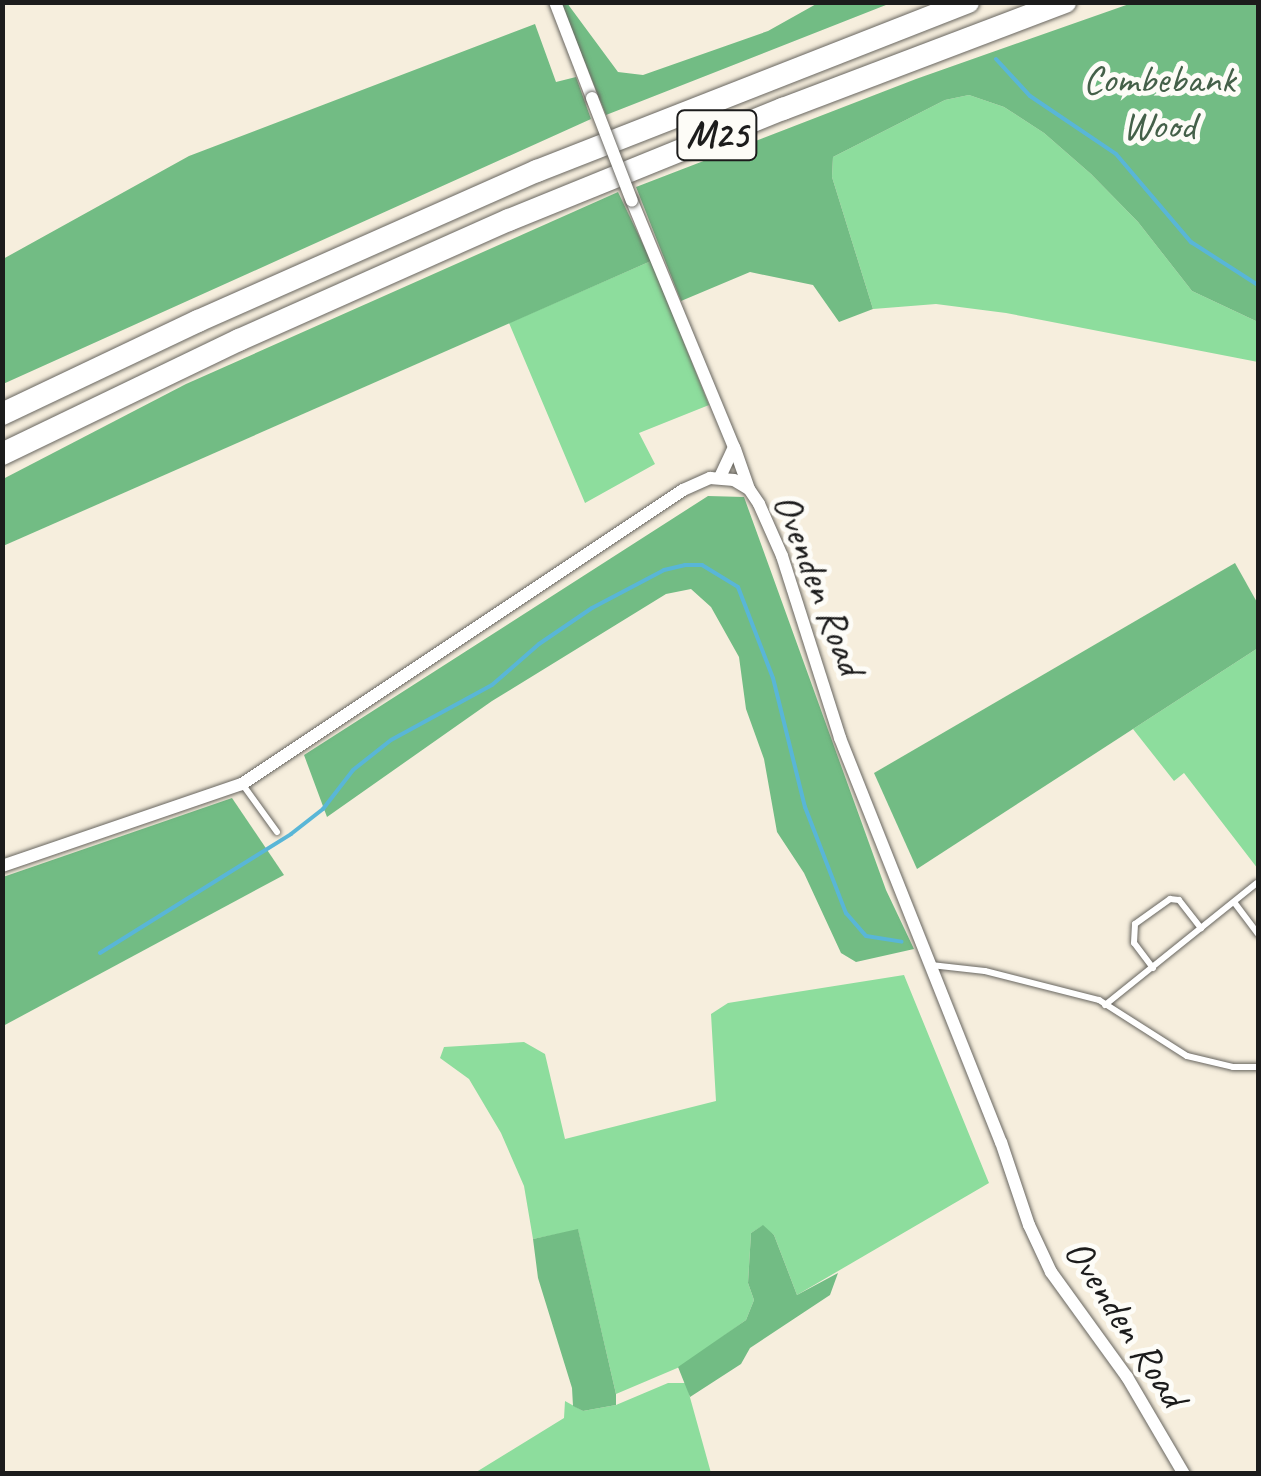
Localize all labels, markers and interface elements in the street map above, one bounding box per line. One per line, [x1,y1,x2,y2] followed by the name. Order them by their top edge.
[1083,55,1235,149] park label: Combebank Wood
[674,102,760,168] road number: M25
[763,487,875,681] street label: Ovenden Road
[1055,1231,1197,1415] street label: Ovenden Road

